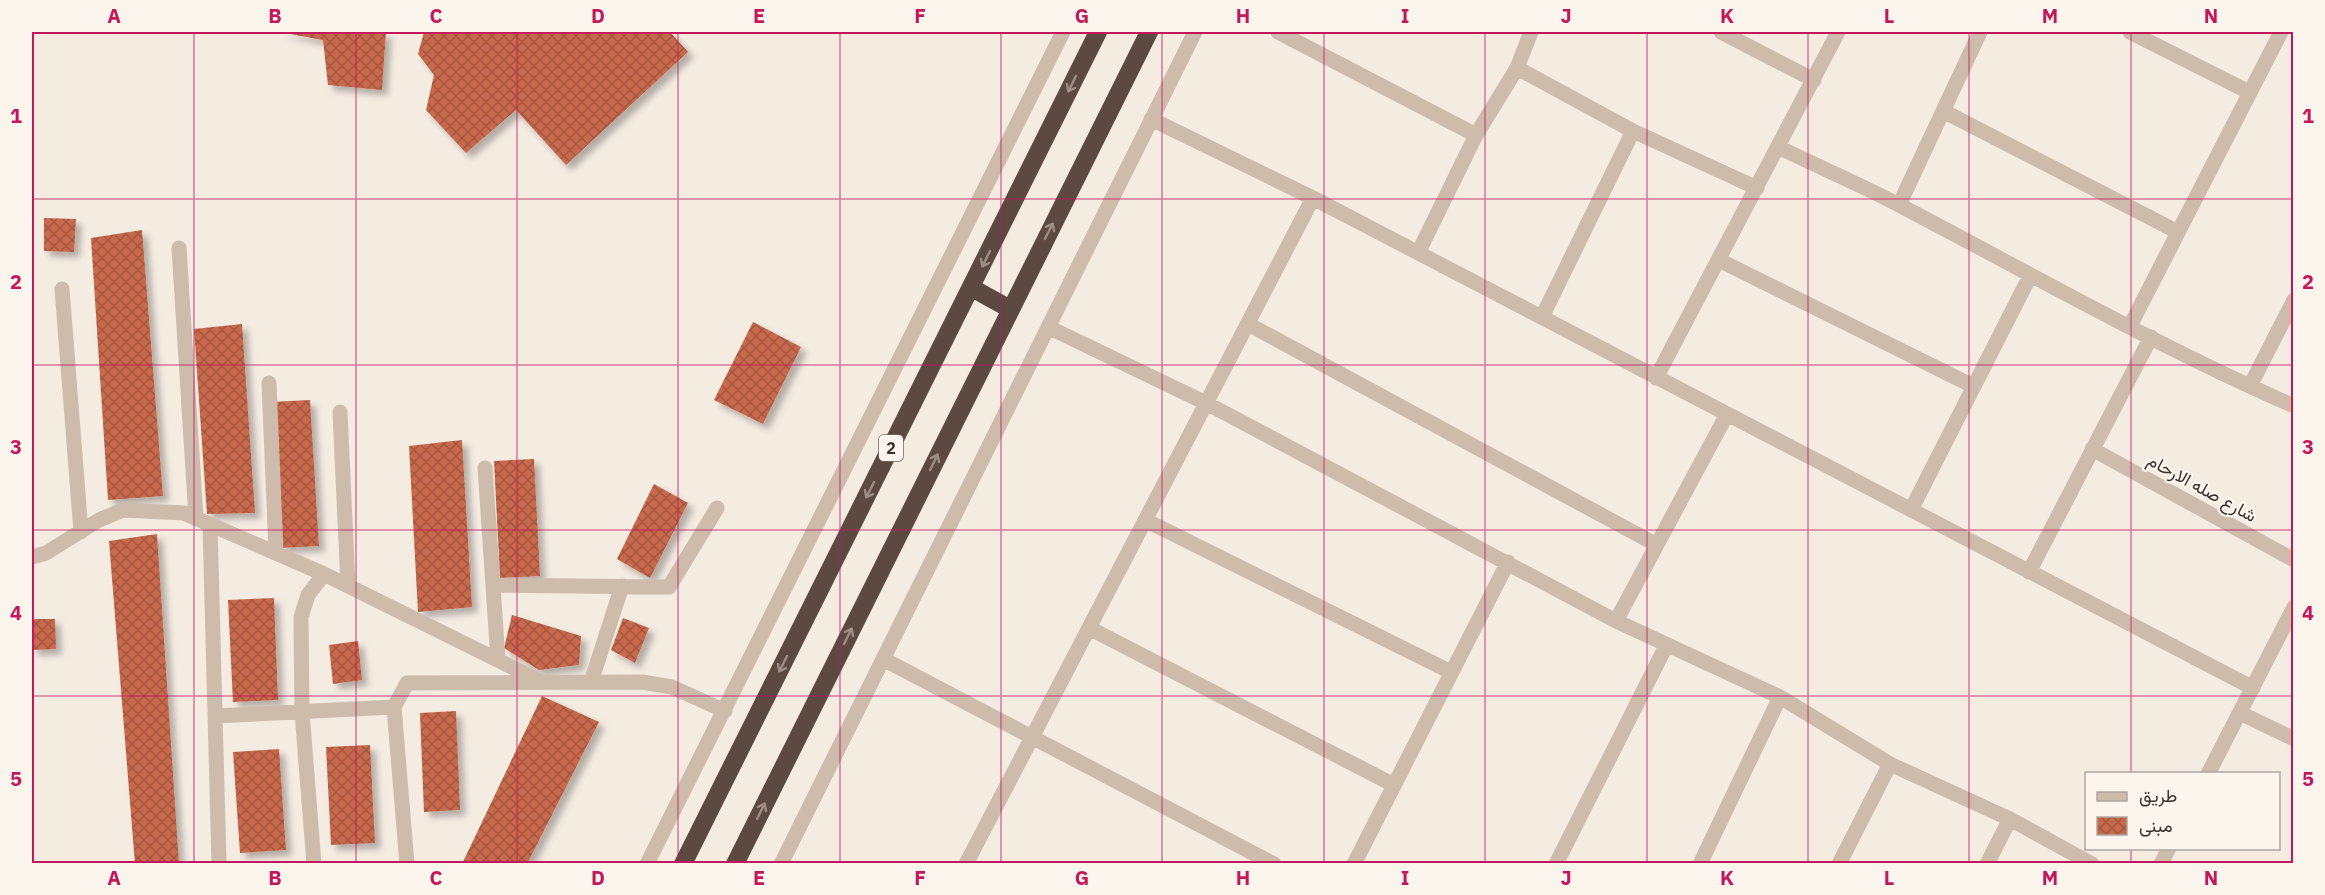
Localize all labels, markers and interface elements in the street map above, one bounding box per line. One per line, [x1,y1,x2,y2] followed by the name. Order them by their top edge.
[107,2,121,29] text: A
[268,2,282,29] text: B
[429,2,443,29] text: C
[591,2,605,29] text: D
[753,2,765,29] text: E
[914,2,926,29] text: F
[1075,2,1089,29] text: G
[1236,2,1250,29] text: H
[1401,2,1409,29] text: I
[1560,2,1572,29] text: J
[1720,2,1734,29] text: K
[1884,2,1894,29] text: L
[2042,2,2058,29] text: M
[2204,2,2218,29] text: N
[1066,75,1078,92] one-way arrow
[10,102,22,129] text: 1
[2302,102,2314,129] text: 1
[1044,222,1056,240] one-way arrow
[980,250,992,267] one-way arrow
[10,268,22,295] text: 2
[2302,268,2314,295] text: 2
[10,433,22,460] text: 3
[2302,433,2314,460] text: 3
[879,435,903,461] road number: 2
[2143,448,2261,528] street label: شارع صله الارحام
[929,453,941,471] one-way arrow
[864,480,876,498] one-way arrow
[10,599,22,626] text: 4
[2302,599,2314,626] text: 4
[842,628,854,646] one-way arrow
[777,655,789,672] one-way arrow
[10,765,22,792] text: 5
[2302,765,2314,792] text: 5
[2085,772,2280,850] legend
[2139,784,2177,807] text: طريق
[755,803,767,820] one-way arrow
[2139,814,2173,837] text: مبنى
[107,864,121,891] text: A
[268,864,282,891] text: B
[429,864,443,891] text: C
[591,864,605,891] text: D
[753,864,765,891] text: E
[914,864,926,891] text: F
[1075,864,1089,891] text: G
[1236,864,1250,891] text: H
[1401,864,1409,891] text: I
[1560,864,1572,891] text: J
[1720,864,1734,891] text: K
[1884,864,1894,891] text: L
[2042,864,2058,891] text: M
[2204,864,2218,891] text: N

